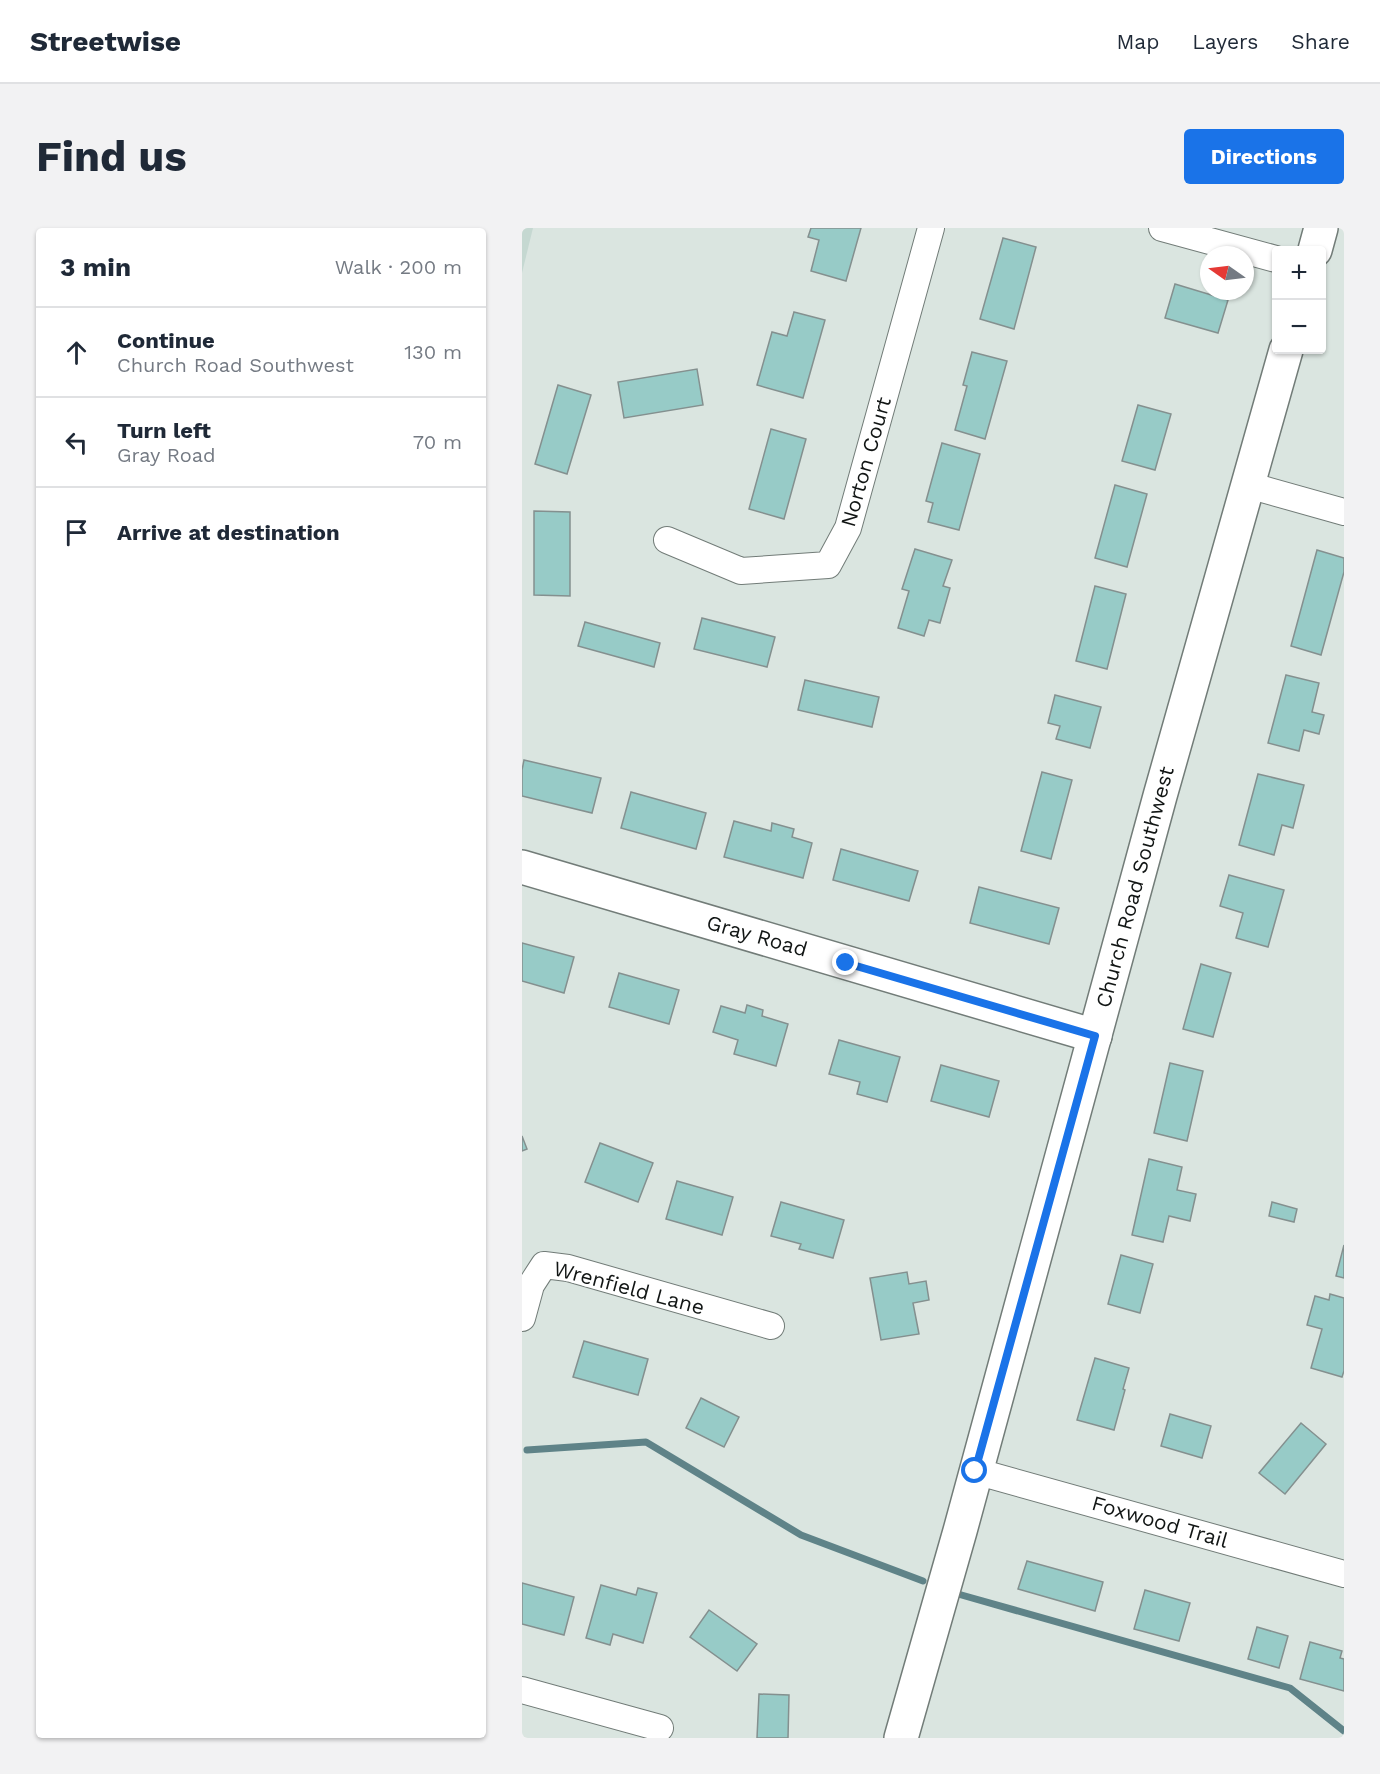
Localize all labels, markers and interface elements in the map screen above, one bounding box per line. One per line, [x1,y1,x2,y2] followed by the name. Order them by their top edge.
[30,25,181,58] text: Streetwise
[1116,29,1159,54] text: Map
[1192,29,1258,54] text: Layers
[1291,29,1350,54] text: Share
[1184,129,1344,184] button: Directions
[36,132,187,181] text: Find us
[1200,246,1254,300] north arrow
[1272,246,1326,354] map controls
[1272,246,1326,300] button: +
[60,252,131,282] text: 3 min
[335,255,462,279] text: Walk · 200 m
[1272,300,1326,354] button: −
[117,328,215,353] text: Continue
[60,336,93,369] icon: ahead
[404,340,462,364] text: 130 m
[117,353,354,377] text: Church Road Southwest
[835,394,896,530] street label: Norton Court
[117,418,211,443] text: Turn left
[60,426,93,459] icon: left
[413,430,462,454] text: 70 m
[117,443,216,467] text: Gray Road
[60,516,93,549] icon: arrive
[117,520,340,545] text: Arrive at destination
[1090,763,1179,1010] street label: Church Road Southwest
[704,909,810,962] street label: Gray Road
[832,949,858,975] route end
[551,1255,707,1320] street label: Wrenfield Lane
[961,1457,987,1483] route start
[1089,1490,1232,1553] street label: Foxwood Trail

